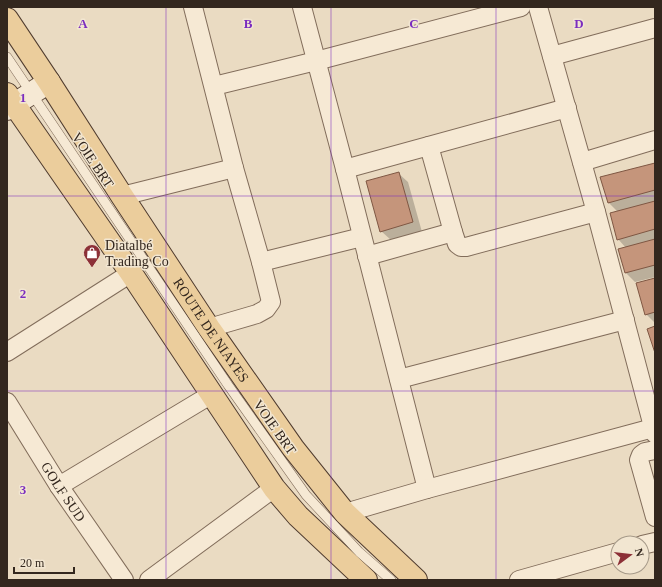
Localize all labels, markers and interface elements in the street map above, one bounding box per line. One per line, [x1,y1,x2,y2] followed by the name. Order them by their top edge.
[78,16,88,31] text: A
[244,16,253,31] text: B
[409,16,419,31] text: C
[574,16,584,31] text: D
[20,90,26,105] text: 1
[69,130,117,191] street label: VOIE BRT
[105,238,169,269] place label: Diatalbé Trading Co
[82,243,102,268] shop icon: Diatalbé Trading Co
[170,275,251,385] street label: ROUTE DE NIAYES
[20,286,26,301] text: 2
[250,397,299,458] street label: VOIE BRT
[38,459,88,525] street label: GOLF SUD
[20,482,27,497] text: 3
[610,535,650,575] north arrow
[633,547,646,558] text: N
[14,549,74,575] scale bar
[20,556,45,570] text: 20 m

